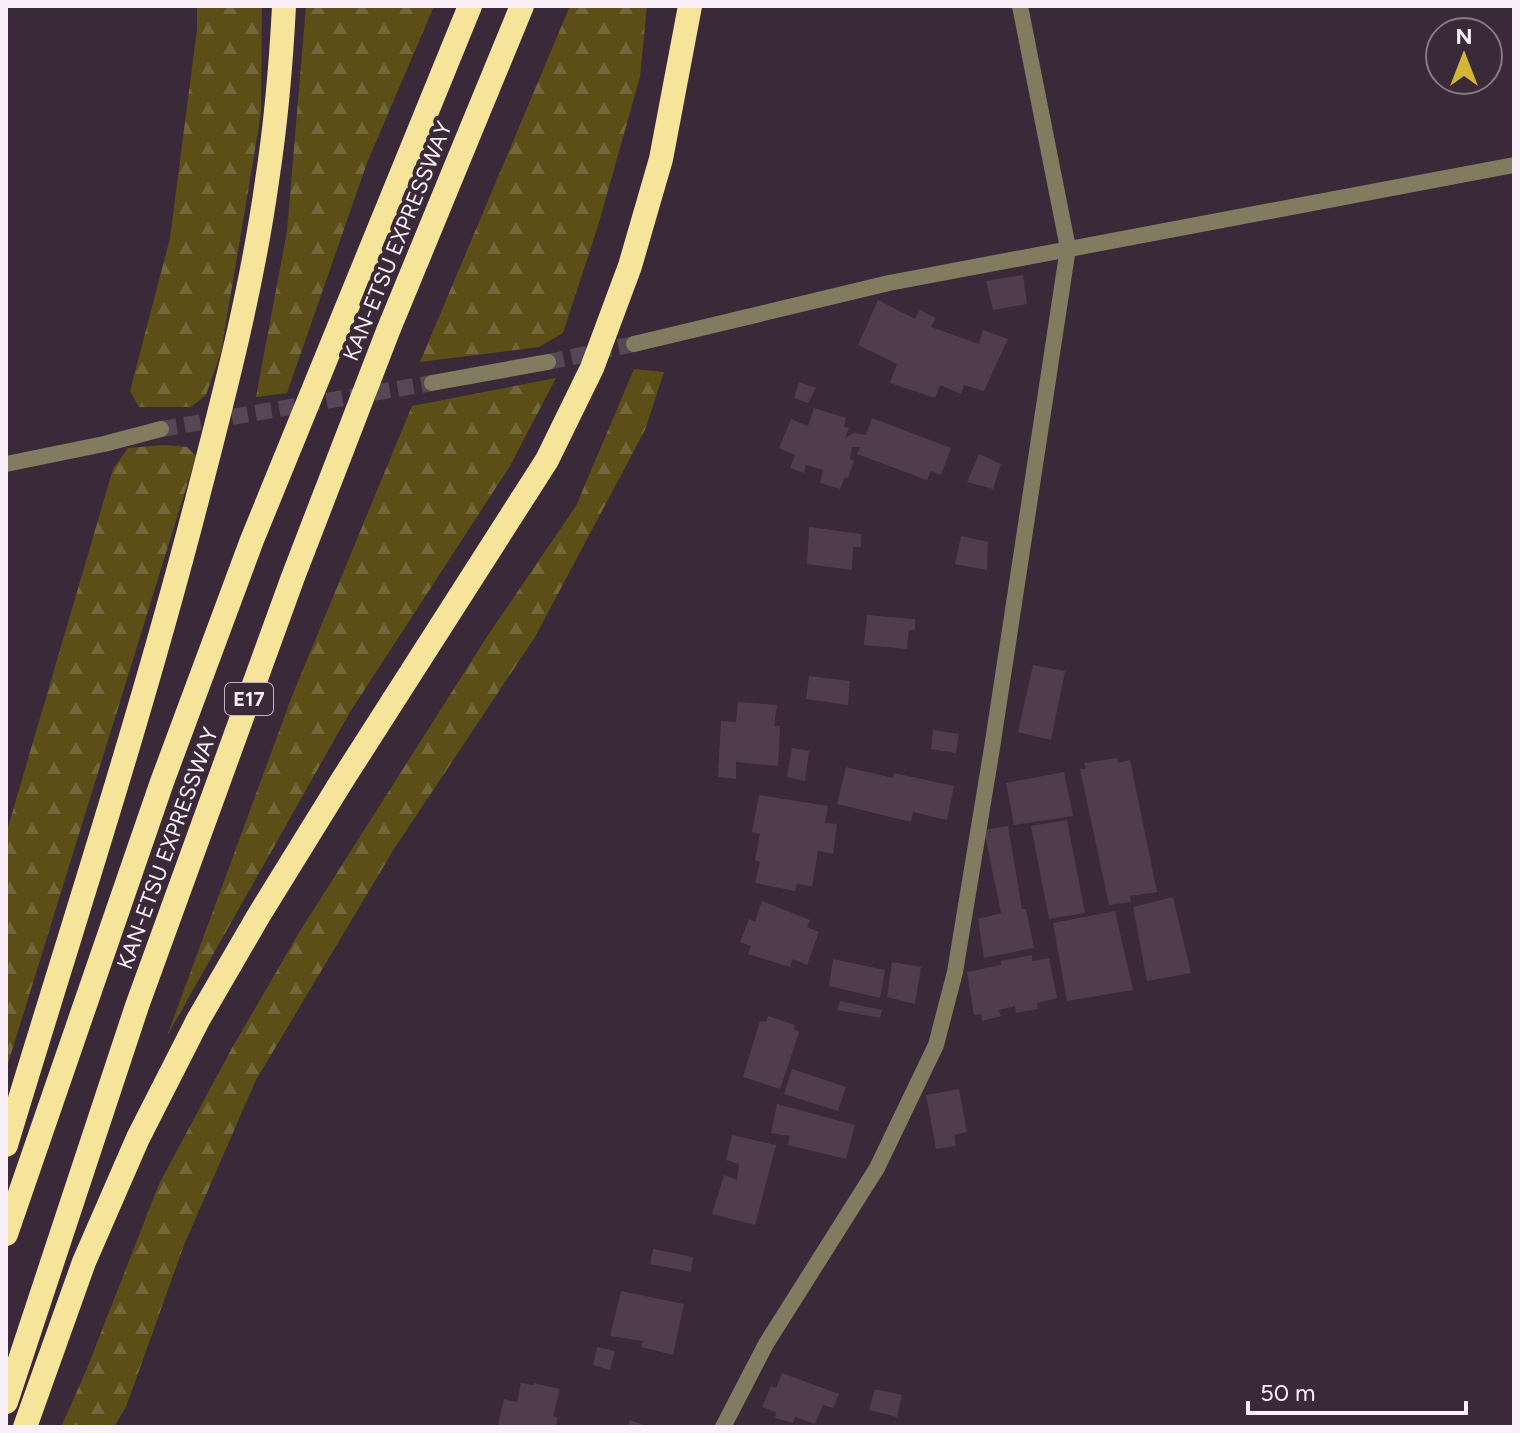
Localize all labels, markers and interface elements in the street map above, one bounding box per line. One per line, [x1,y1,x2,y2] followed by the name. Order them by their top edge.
[1424,16,1504,96] north arrow
[1455,23,1473,50] text: N
[337,117,458,365] street label: KAN-ETSU EXPRESSWAY
[225,683,273,715] road number: E17
[111,723,224,973] street label: KAN-ETSU EXPRESSWAY
[1248,1365,1466,1415] scale bar
[1260,1378,1316,1407] text: 50 m

